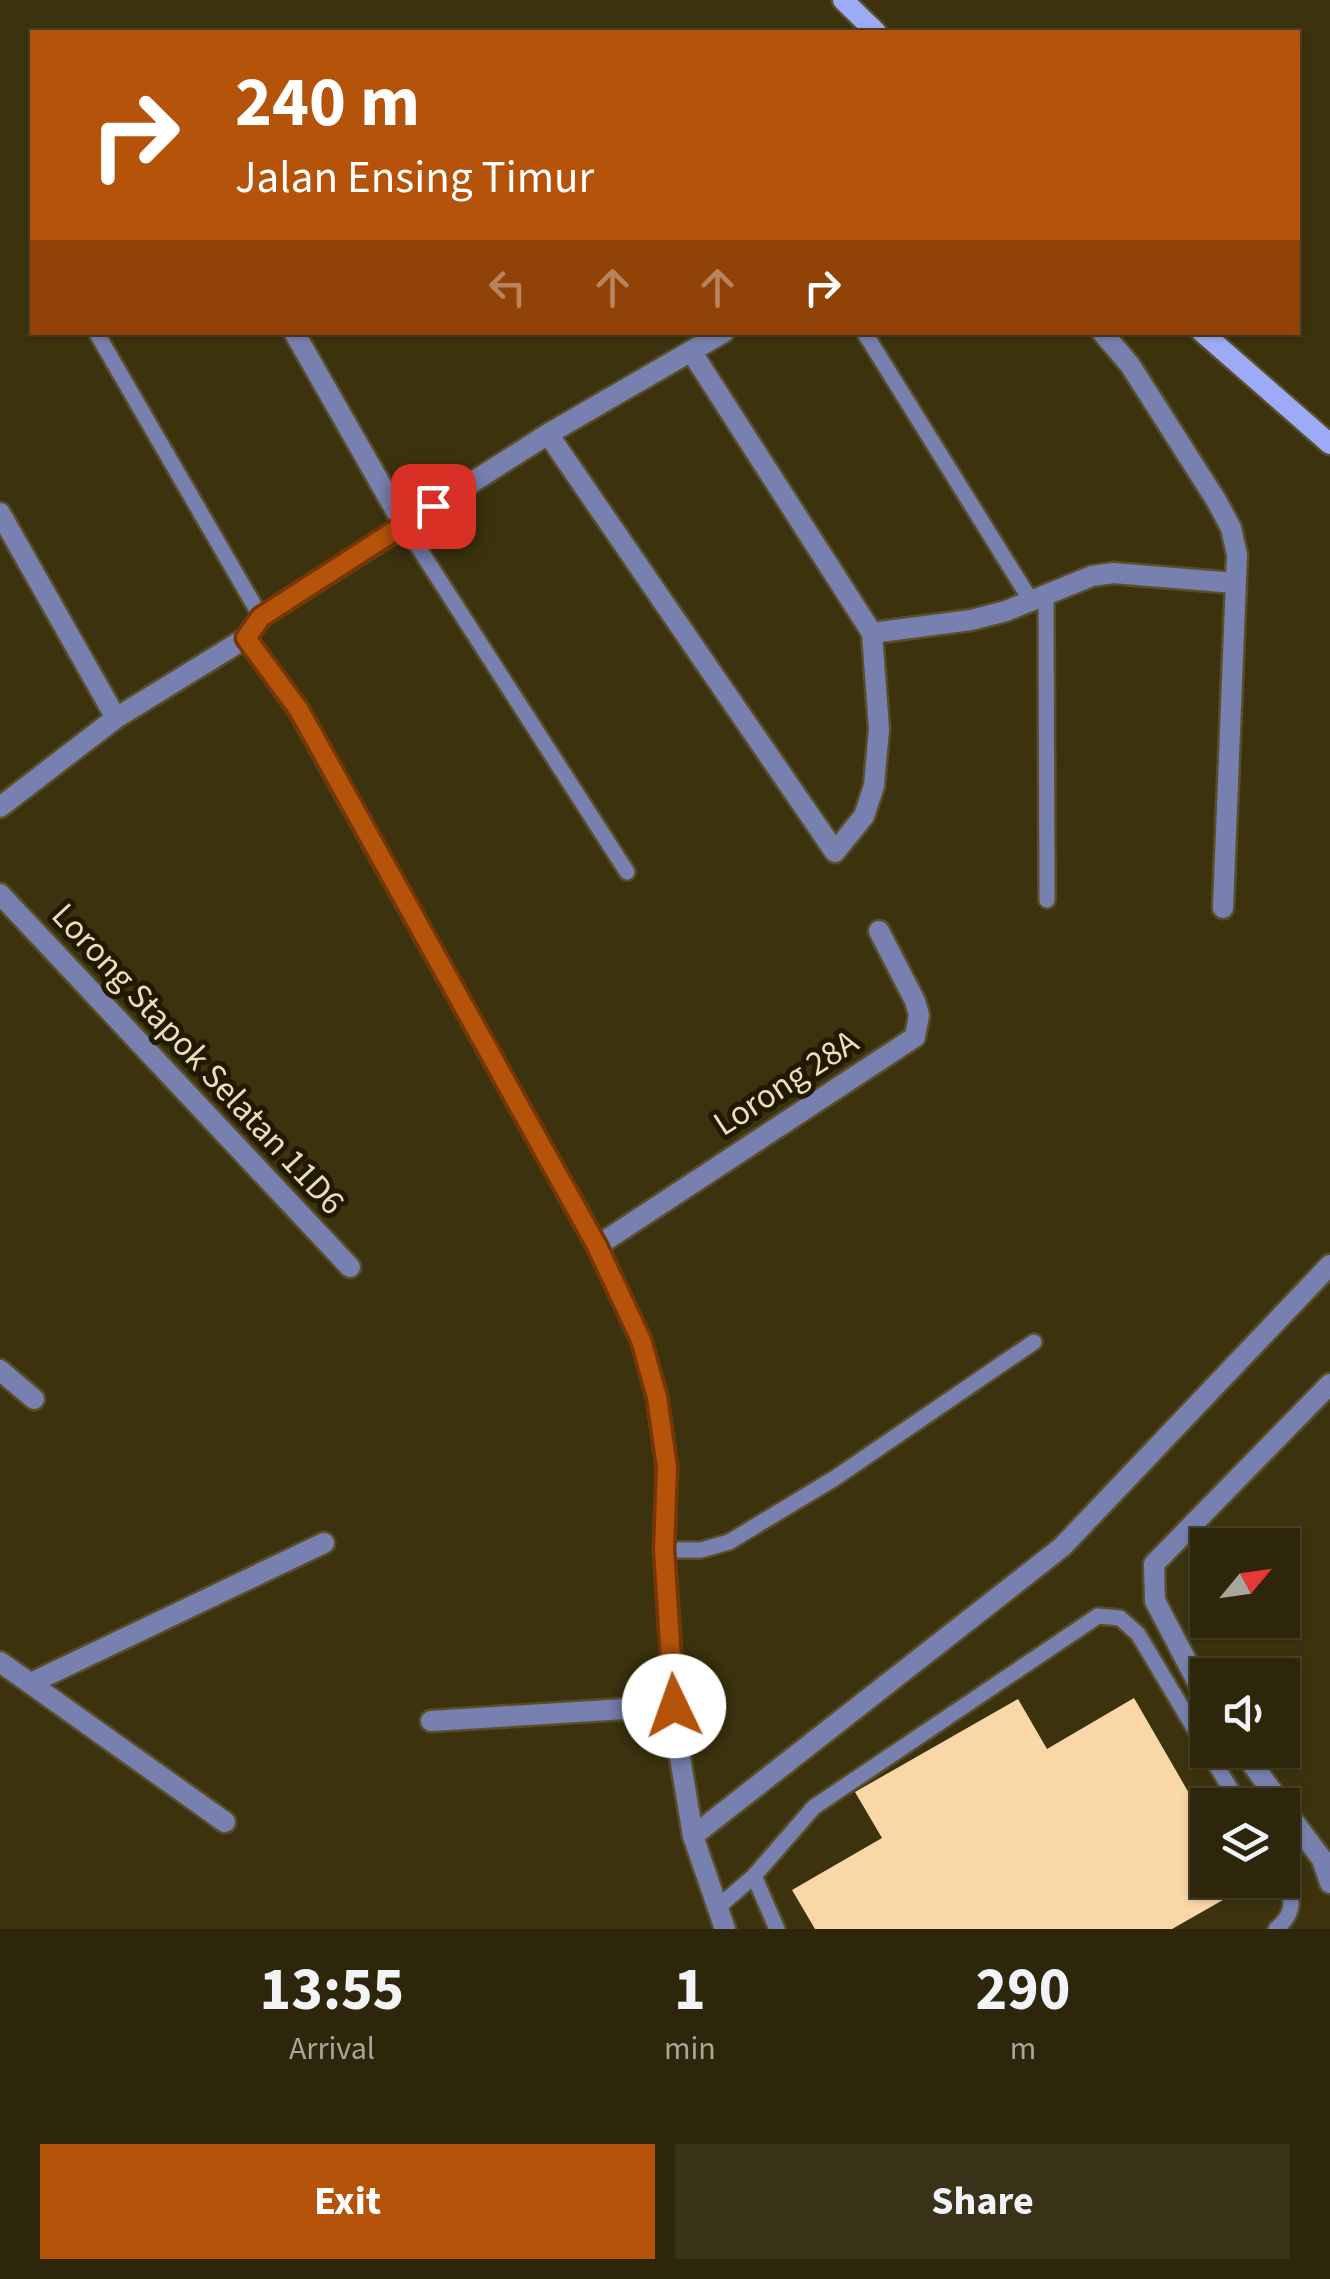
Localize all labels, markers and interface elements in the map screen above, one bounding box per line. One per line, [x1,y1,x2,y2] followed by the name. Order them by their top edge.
[235,53,420,153] text: 240 m
[70,70,200,200] icon: right
[235,146,594,210] text: Jalan Ensing Timur
[480,260,535,315] icon: left
[585,260,640,315] icon: ahead
[690,260,745,315] icon: ahead
[795,260,850,315] icon: right
[391,464,476,549] pin
[406,479,461,534] icon: arrive
[40,892,356,1226] street label: Lorong Stapok Selatan 11D6
[704,1017,868,1149] street label: Lorong 28A
[1190,1528,1300,1638] north arrow
[1190,1528,1300,1898] map controls
[622,1654,726,1758] position arrow
[1190,1658,1300,1768] button: sound
[1190,1788,1300,1898] button: layers
[260,1948,404,2033] text: 13:55
[674,1948,706,2033] text: 1
[975,1948,1070,2033] text: 290
[289,2026,375,2072] text: Arrival
[664,2026,716,2072] text: min
[1010,2026,1036,2072] text: m
[40,2144,655,2259] button: Exit
[675,2144,1290,2259] button: Share

